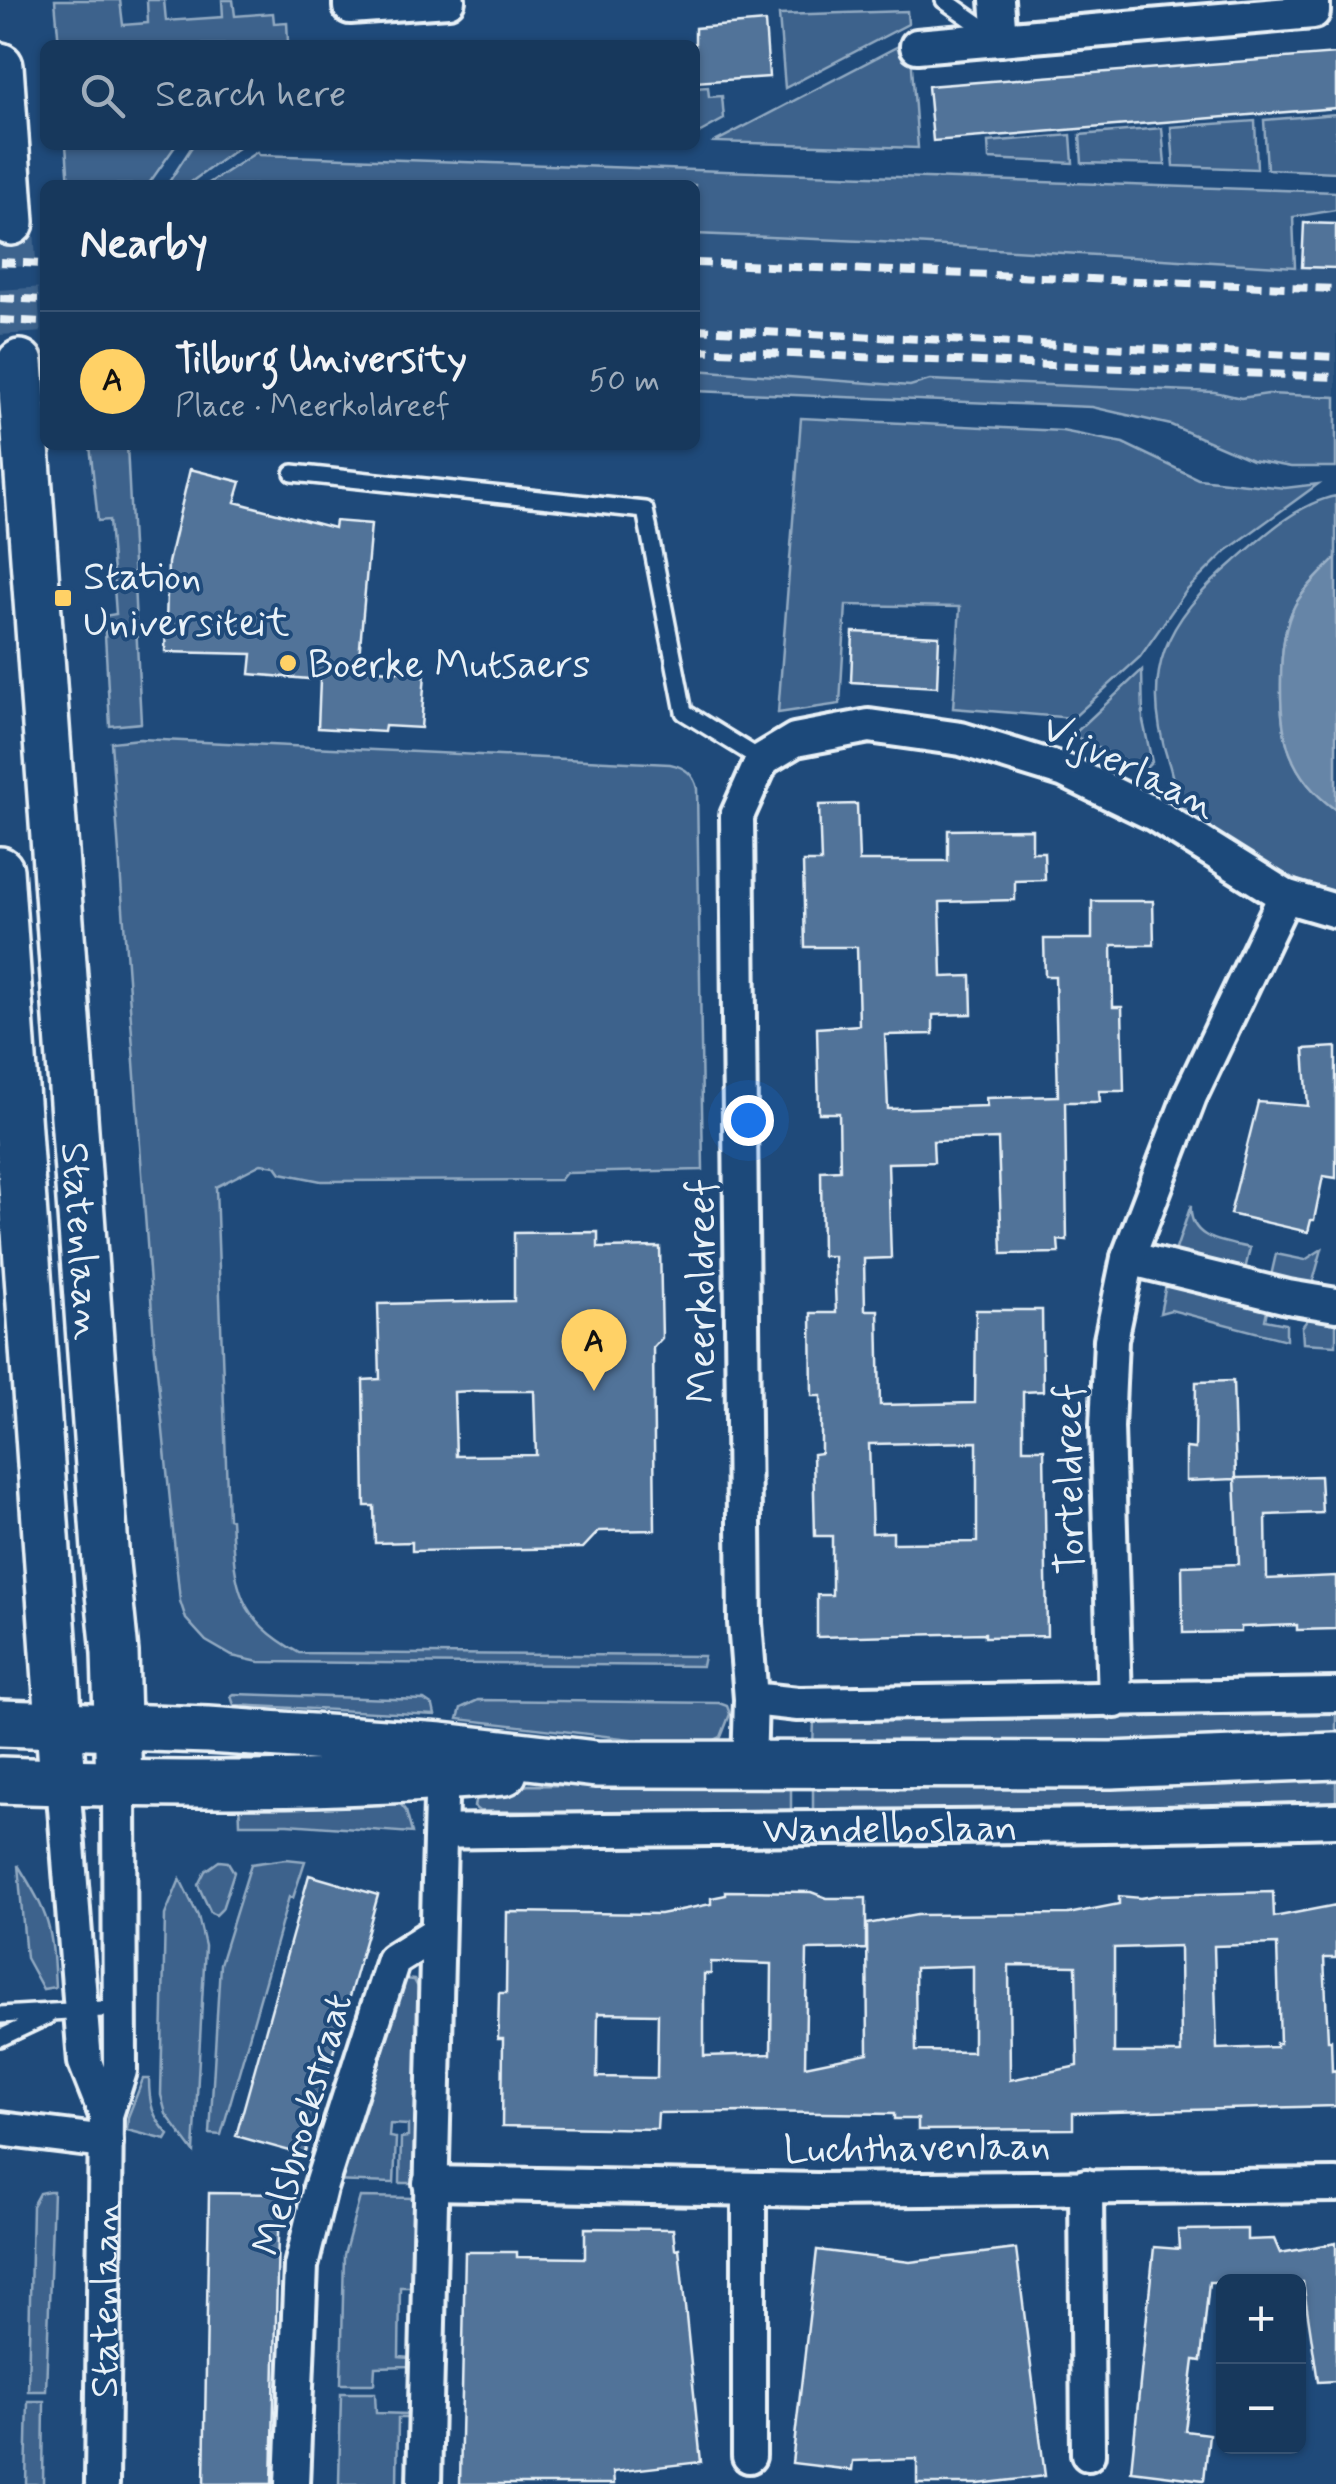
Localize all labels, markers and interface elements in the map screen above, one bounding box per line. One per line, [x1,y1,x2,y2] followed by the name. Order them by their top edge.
[40,40,700,150] search box
[75,68,130,123] icon: search
[155,71,346,120] text: Search here
[80,218,208,273] text: Nearby
[175,336,467,385] text: Tilburg University
[102,360,123,402] text: A
[588,360,660,402] text: 50 m
[175,385,450,427] text: Place · Meerkoldreef
[83,552,289,650] place label: Station Universiteit
[52,587,74,609] marker: Station Universiteit
[308,640,590,692] place label: Boerke Mutsaers
[277,652,299,674] marker: Boerke Mutsaers
[1033,703,1225,832] street label: Vijverlaan
[723,1095,774,1146] your location
[47,1140,113,1342] street label: Statenlaan
[677,1179,729,1403] street label: Meerkoldreef
[562,1308,626,1391] pin: A
[1043,1383,1099,1575] street label: Torteldreef
[762,1803,1018,1857] street label: Wandelboslaan
[242,1988,366,2262] street label: Melsbroekstraat
[783,2121,1051,2177] street label: Luchthavenlaan
[80,2200,134,2398] street label: Statenlaan
[1216,2274,1306,2454] map controls
[1216,2274,1306,2364] button: +
[1216,2364,1306,2454] button: −

